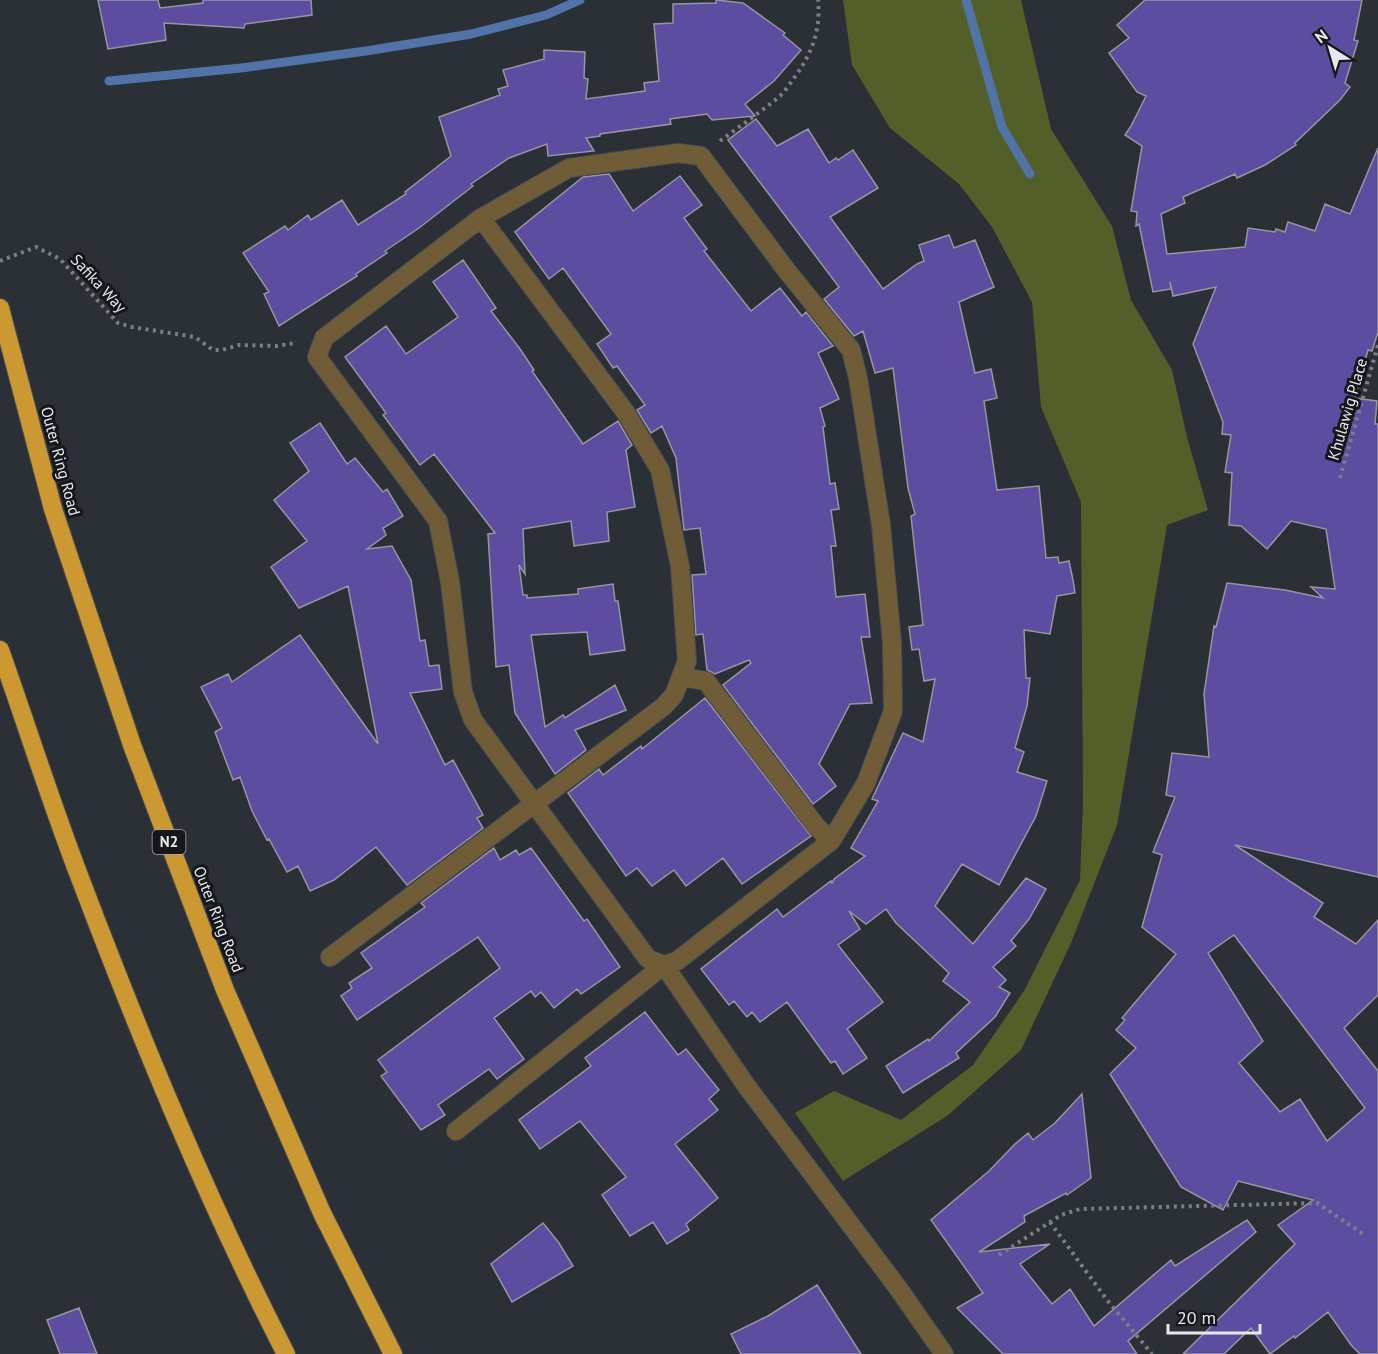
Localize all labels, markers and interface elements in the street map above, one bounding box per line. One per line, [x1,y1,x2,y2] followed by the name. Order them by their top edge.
[1300,18,1360,78] north arrow
[1311,25,1331,47] text: N
[67,250,131,317] street label: Safika Way
[1323,356,1371,462] street label: Khulawig Place
[37,404,85,518] street label: Outer Ring Road
[152,830,186,854] road number: N2
[190,863,248,975] street label: Outer Ring Road
[1168,1297,1260,1335] scale bar
[1177,1306,1216,1329] text: 20 m

